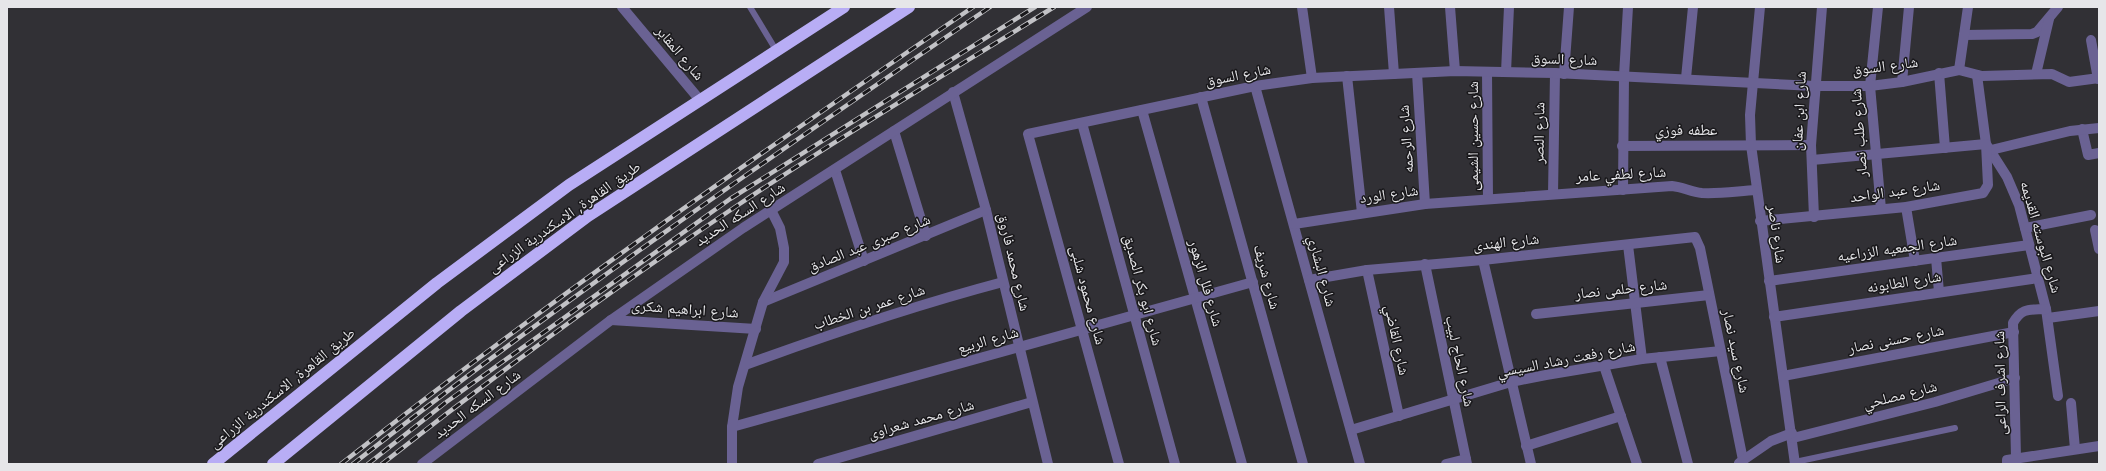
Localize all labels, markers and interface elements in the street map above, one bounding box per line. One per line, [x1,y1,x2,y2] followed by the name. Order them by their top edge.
[650,20,710,85] street label: شارع المقابر
[1530,47,1598,71] street label: شارع السوق
[1851,51,1919,81] street label: شارع السوق
[1203,58,1273,92] street label: شارع السوق
[1786,70,1812,151] street label: شارع ابن عفان
[1462,81,1484,191] street label: شارع حسين الشيمى
[1845,88,1873,179] street label: شارع طلب نصار
[1527,102,1551,165] street label: شارع النصر
[1393,104,1419,174] street label: شارع الرحمه
[1655,119,1718,142] street label: عطفه فوزي
[483,156,645,278] street label: طريق القاهرة, الاسكندرية الزراعى
[1574,161,1667,188] street label: شارع لطفي عامر
[1849,174,1942,208] street label: شارع عبد الواحد
[690,176,790,252] street label: شارع السكه الحديد
[2015,178,2068,296] street label: شارع البوسته القديمه
[1358,179,1420,209] street label: شارع الورد
[1762,202,1792,265] street label: شارع ناصر
[804,208,934,278] street label: شارع صبرى عبد الصادق
[992,211,1036,313] street label: شارع محمد فاروق
[1472,228,1540,256] street label: شارع الهندى
[1836,229,1958,267] street label: شارع الجمعيه الزراعيه
[1118,232,1168,348] street label: شارع ابو بكر الصديق
[1301,233,1342,309] street label: شارع البشاري
[1183,236,1229,329] street label: شارع فلل الزهور
[1248,242,1286,312] street label: شارع شريف
[1064,243,1112,347] street label: شارع محمود شلبى
[1865,265,1943,299] street label: شارع الطابونه
[1573,273,1668,305] street label: شارع حلمى نصار
[810,279,928,335] street label: شارع عمر بن الخطاب
[630,294,740,324] street label: شارع ابراهيم شكرى
[1378,303,1415,378] street label: شارع القاضي
[1716,306,1756,395] street label: شارع سيد نصار
[1440,313,1480,409] street label: شارع الحاج لبيب
[1845,319,1946,359] street label: شارع حسنى نصار
[955,321,1021,359] street label: شارع الربيع
[204,322,360,454] street label: طريق القاهرة, الاسكندرية الزراعى
[1988,331,2012,435] street label: شارع اشرف الراعى
[1495,335,1637,384] street label: شارع رفعت رشاد السيسي
[429,364,525,444] street label: شارع السكه الحديد
[1861,375,1940,416] street label: شارع مصلحي
[865,393,977,445] street label: شارع محمد شعراوى

